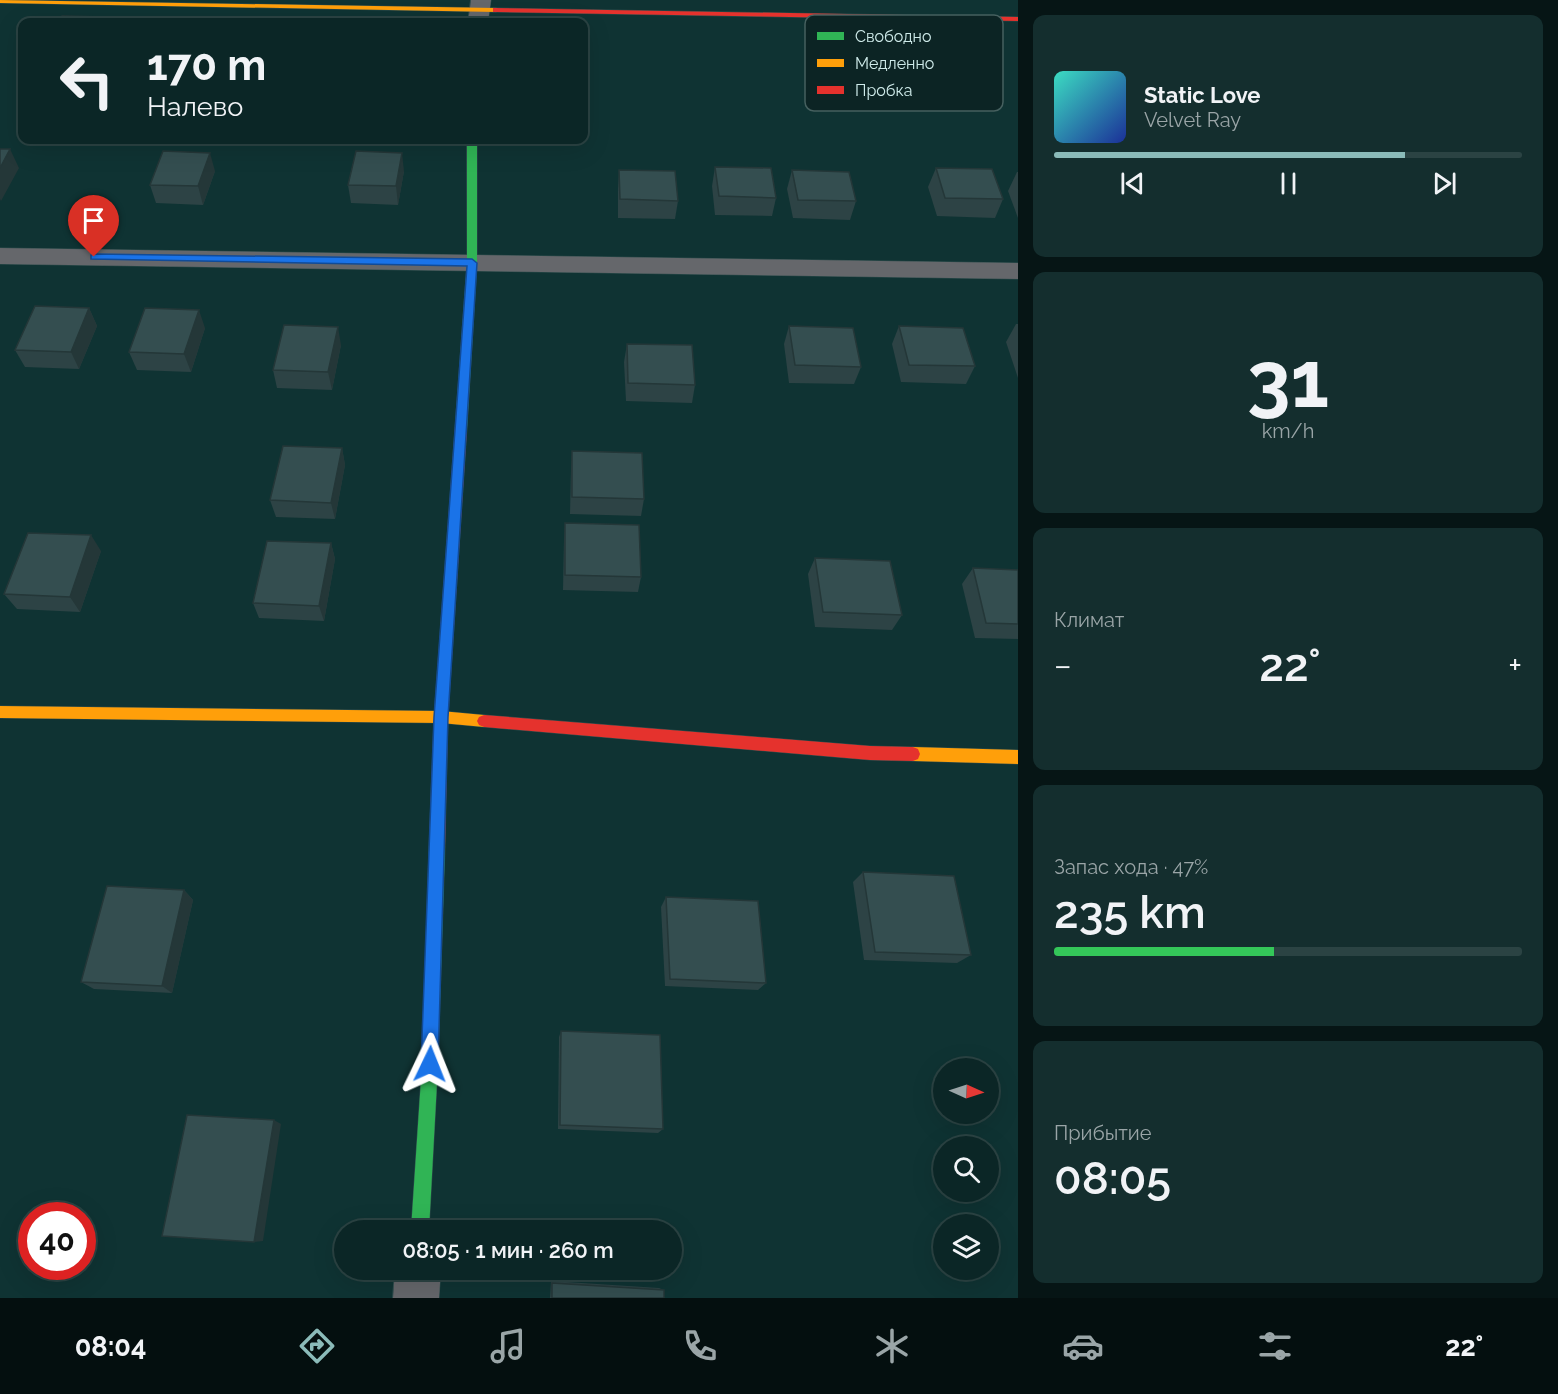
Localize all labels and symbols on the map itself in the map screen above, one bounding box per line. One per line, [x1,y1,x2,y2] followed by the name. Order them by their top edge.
[805,15,1003,111] legend
[855,27,931,46] text: Свободно
[855,54,934,73] text: Медленно
[855,81,913,100] text: Пробка
[68,195,119,257] pin
[398,1032,462,1096] position arrow
[933,1058,999,1124] north arrow
[18,1202,96,1280] speed limit sign: 40

